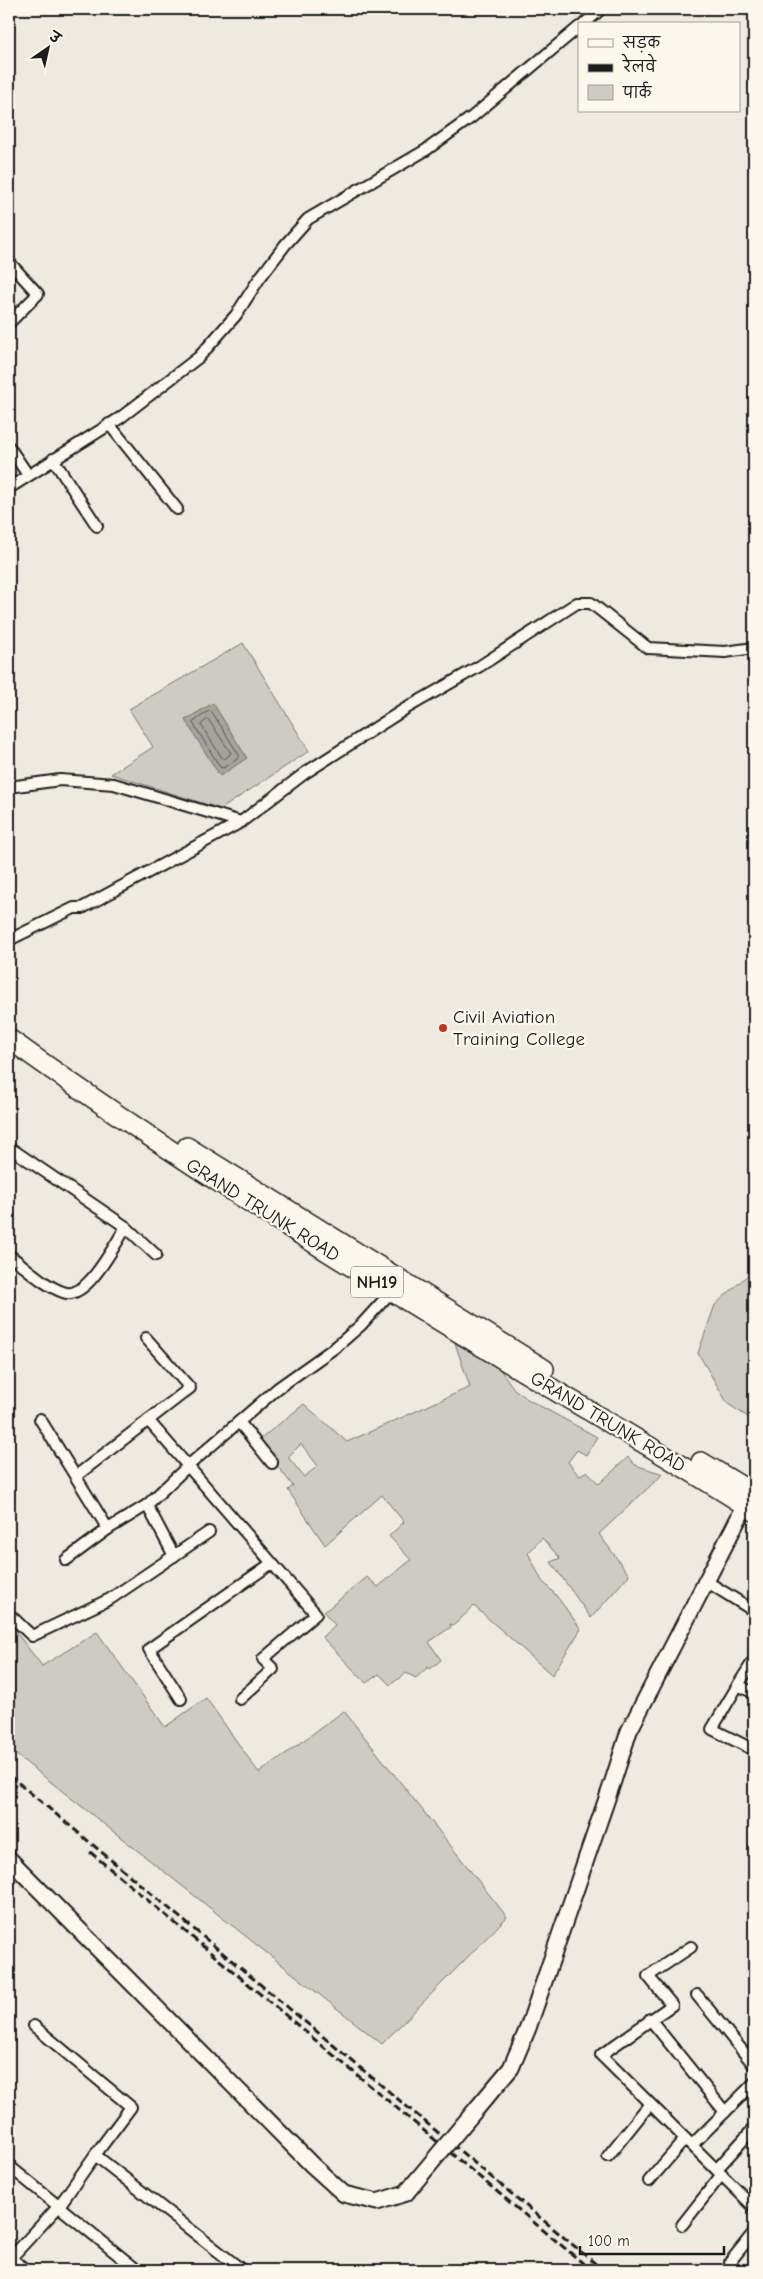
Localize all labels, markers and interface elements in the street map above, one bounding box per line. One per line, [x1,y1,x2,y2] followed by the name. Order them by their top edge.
[22,22,72,72] north arrow
[578,22,740,112] legend
[45,27,65,48] text: उ
[622,34,661,53] text: सड़क
[621,53,657,76] text: रेलवे
[622,81,653,102] text: पार्क
[453,1006,585,1050] place label: Civil Aviation Training College
[437,1022,449,1034] marker: Civil Aviation Training College
[182,1154,344,1266] street label: GRAND TRUNK ROAD
[351,1266,403,1298] road number: NH19
[526,1367,690,1477] street label: GRAND TRUNK ROAD
[580,2224,724,2256] scale bar
[588,2232,630,2250] text: 100 m

